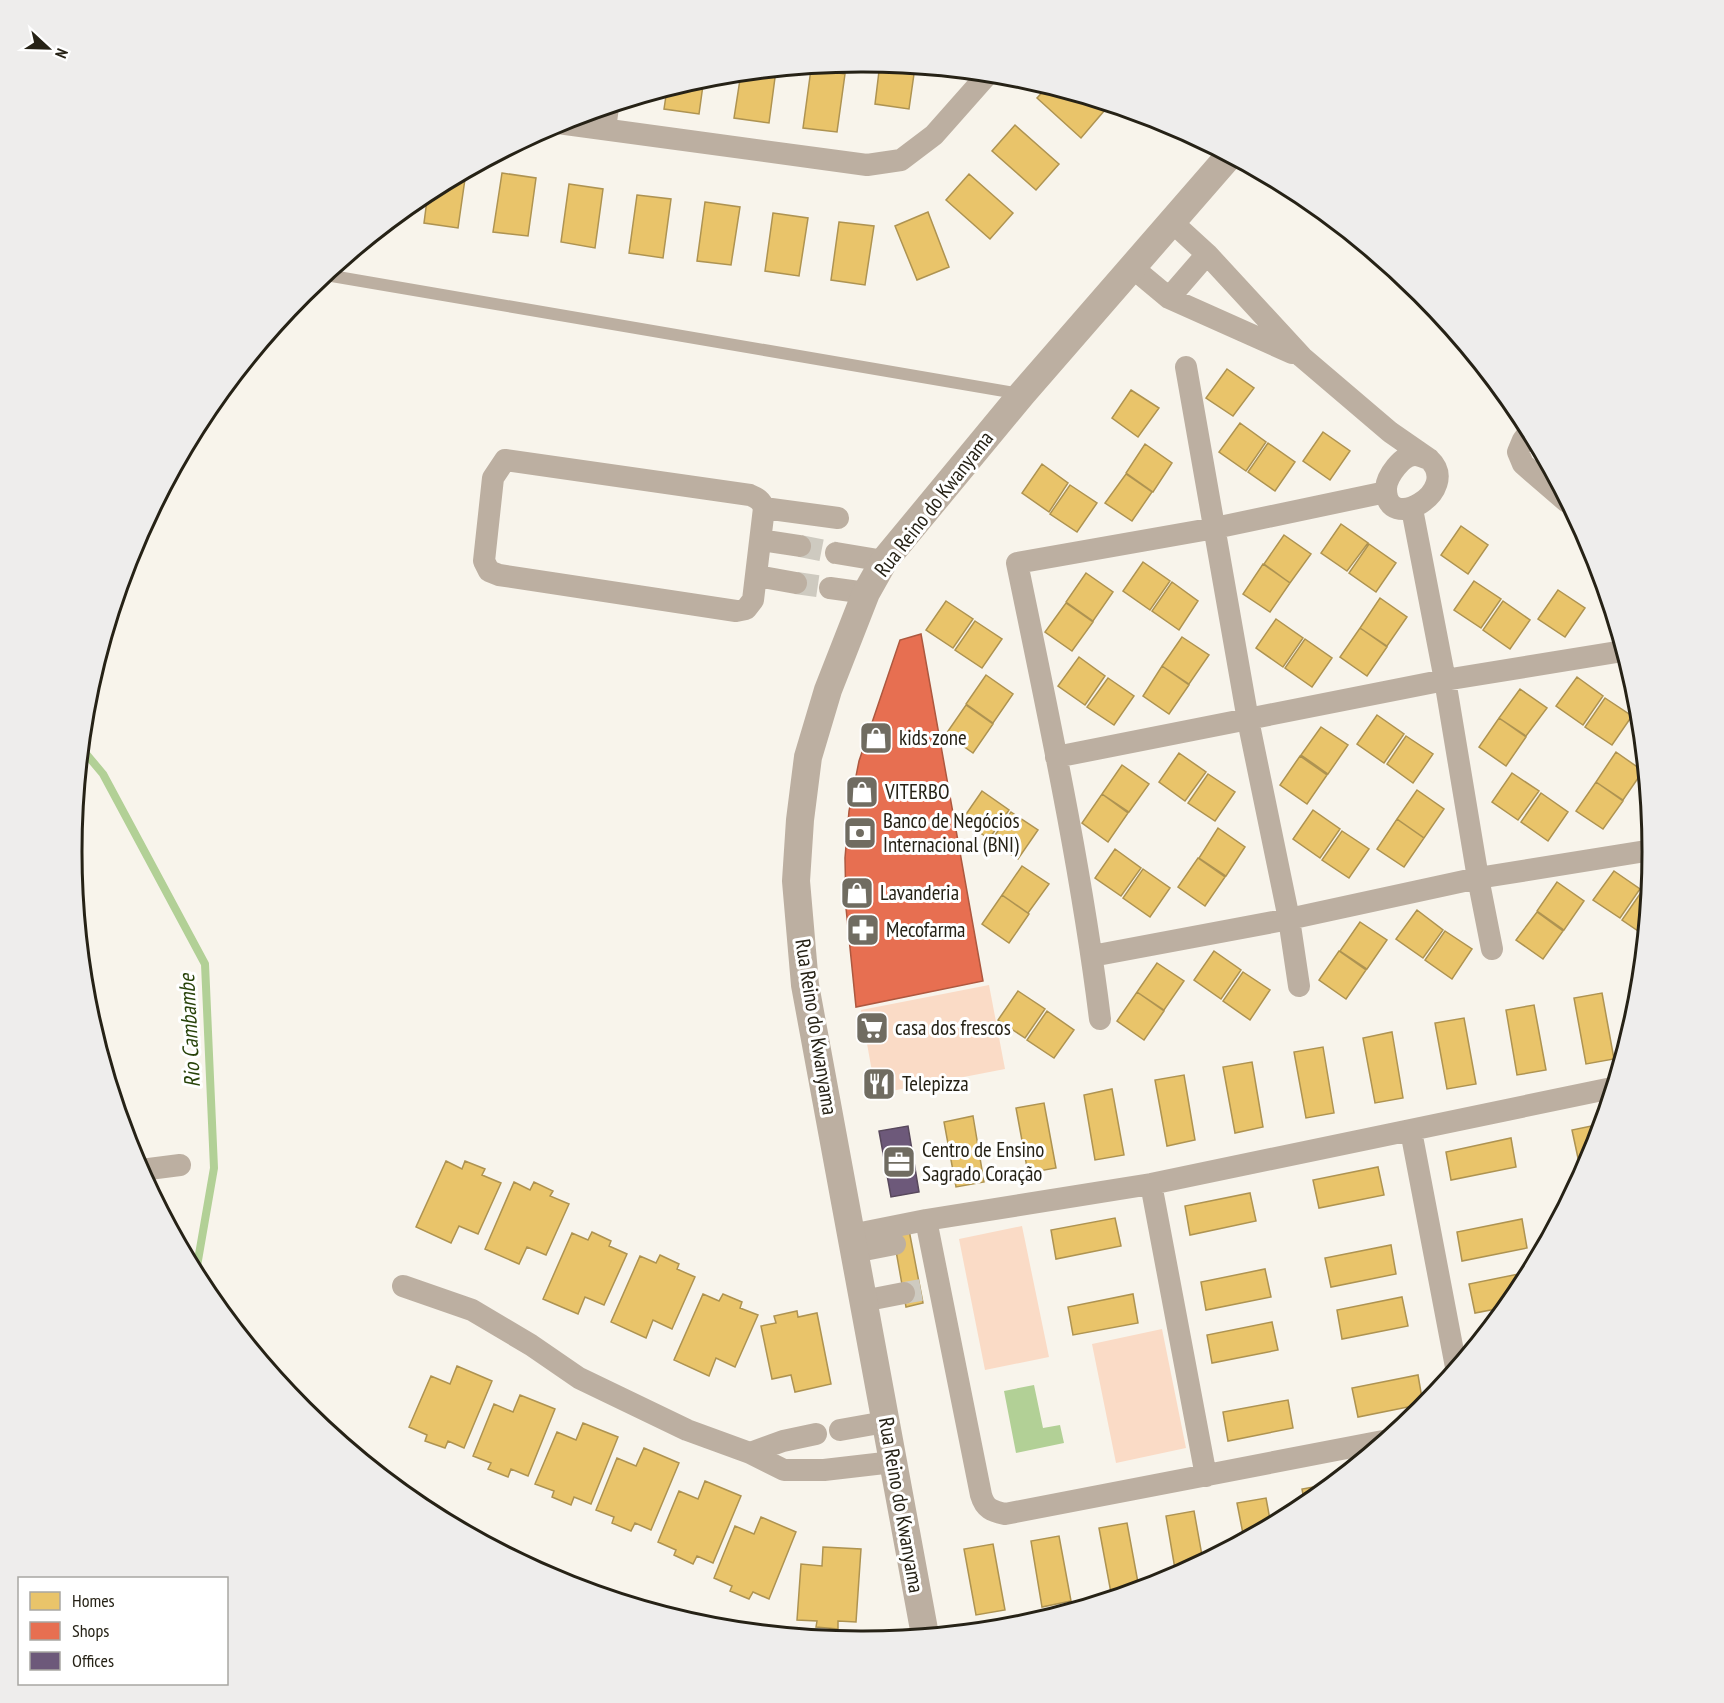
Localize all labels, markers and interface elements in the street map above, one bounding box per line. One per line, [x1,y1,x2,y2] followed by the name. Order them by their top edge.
[18,18,78,78] north arrow
[51,46,73,61] text: N
[868,425,999,582] street label: Rua Reino do Kwanyama
[858,720,894,756] shop icon: kids zone
[899,724,967,751] place label: kids zone
[844,774,880,810] shop icon: VITERBO
[884,778,950,805] place label: VITERBO
[883,807,1020,858] place label: Banco de Negócios Internacional (BNI)
[842,815,878,851] bank icon: Banco de Negócios Internacional (BNI)
[839,875,875,911] shop icon: Lavanderia
[880,879,959,906] place label: Lavanderia
[845,912,881,948] pharmacy icon: Mecofarma
[886,916,966,943] place label: Mecofarma
[789,937,844,1117] street label: Rua Reino do Kwanyama
[172,972,206,1089] water label: Rio Cambambe
[854,1010,890,1046] supermarket icon: casa dos frescos
[895,1014,1011,1041] place label: casa dos frescos
[861,1066,897,1102] restaurant icon: Telepizza
[902,1070,969,1097] place label: Telepizza
[922,1136,1044,1187] place label: Centro de Ensino Sagrado Coração
[881,1144,917,1180] office icon: Centro de Ensino Sagrado Coração
[873,1415,930,1595] street label: Rua Reino do Kwanyama
[18,1577,228,1685] legend
[72,1589,115,1612] text: Homes
[72,1619,109,1642] text: Shops
[72,1649,114,1672] text: Offices

